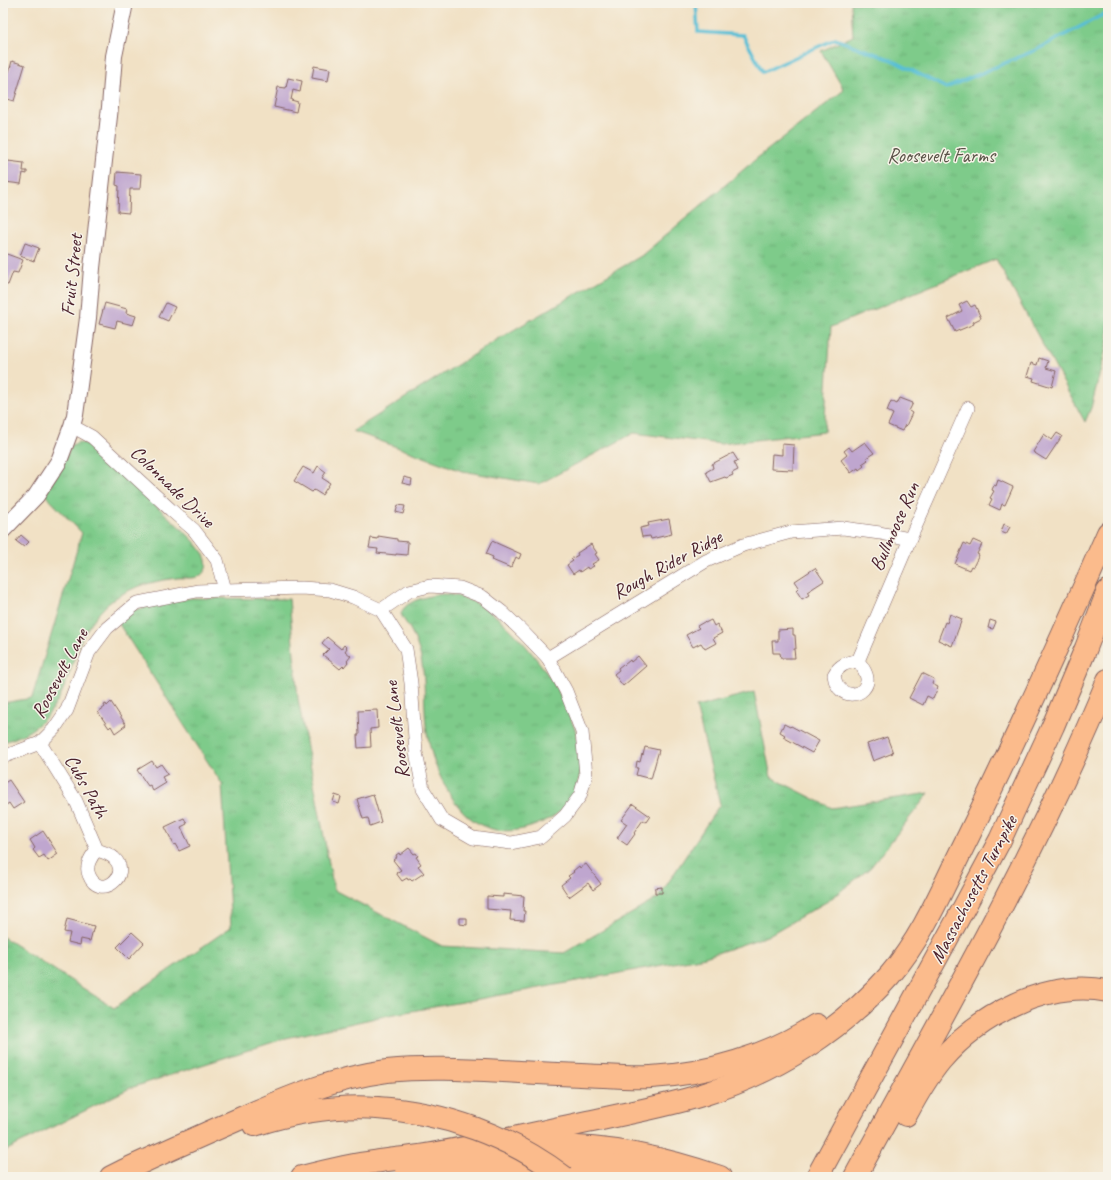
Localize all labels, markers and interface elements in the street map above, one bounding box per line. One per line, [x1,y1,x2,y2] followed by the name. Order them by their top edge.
[887,143,997,168] park label: Roosevelt Farms
[55,231,88,317] street label: Fruit Street
[125,440,221,534] street label: Colonnade Drive
[864,477,926,575] street label: Bullmoose Run
[608,523,728,605] street label: Rough Rider Ridge
[25,623,94,722] street label: Roosevelt Lane
[378,678,415,780] street label: Roosevelt Lane
[59,750,115,824] street label: Cubs Path
[924,810,1024,967] street label: Massachusetts Turnpike

